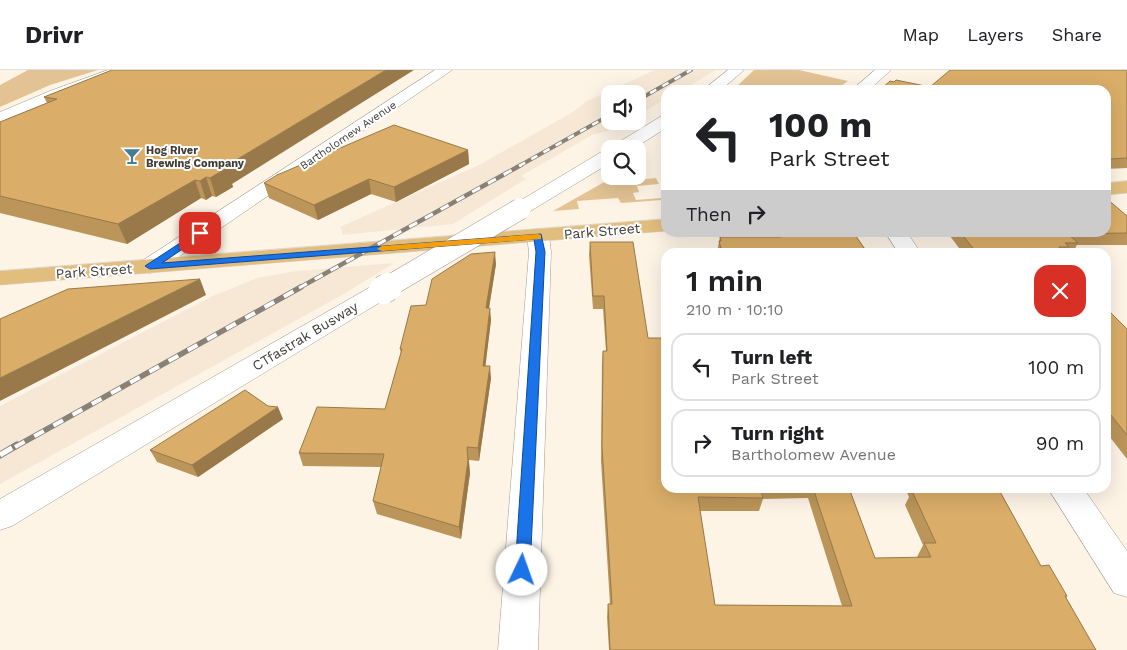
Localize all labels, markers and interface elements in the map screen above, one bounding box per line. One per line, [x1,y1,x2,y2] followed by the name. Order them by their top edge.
[25,21,83,49] text: Drivr
[902,24,939,45] text: Map
[967,24,1024,45] text: Layers
[1052,24,1102,45] text: Share
[601,85,646,185] map controls
[601,85,646,130] button: sound
[298,98,399,173] street label: Bartholomew Avenue
[769,104,872,146] text: 100 m
[686,105,751,170] icon: left
[601,140,646,185] button: search
[146,144,245,170] place label: Hog River Brewing Company
[122,146,142,166] bar icon: Hog River Brewing Company
[769,146,890,171] text: Park Street
[742,200,770,228] icon: right
[686,203,732,226] text: Then
[179,212,221,254] pin
[186,219,214,247] icon: arrive
[563,220,641,242] street label: Park Street
[55,260,133,282] street label: Park Street
[686,263,763,298] text: 1 min
[1034,265,1086,317] button: close
[249,298,361,374] street label: CTfastrak Busway
[686,300,784,319] text: 210 m · 10:10
[731,346,812,369] text: Turn left
[688,353,716,381] icon: left
[1028,356,1084,379] text: 100 m
[731,369,819,388] text: Park Street
[731,422,824,445] text: Turn right
[688,429,716,457] icon: right
[1036,432,1084,455] text: 90 m
[731,445,896,464] text: Bartholomew Avenue
[495,543,547,595] position arrow

